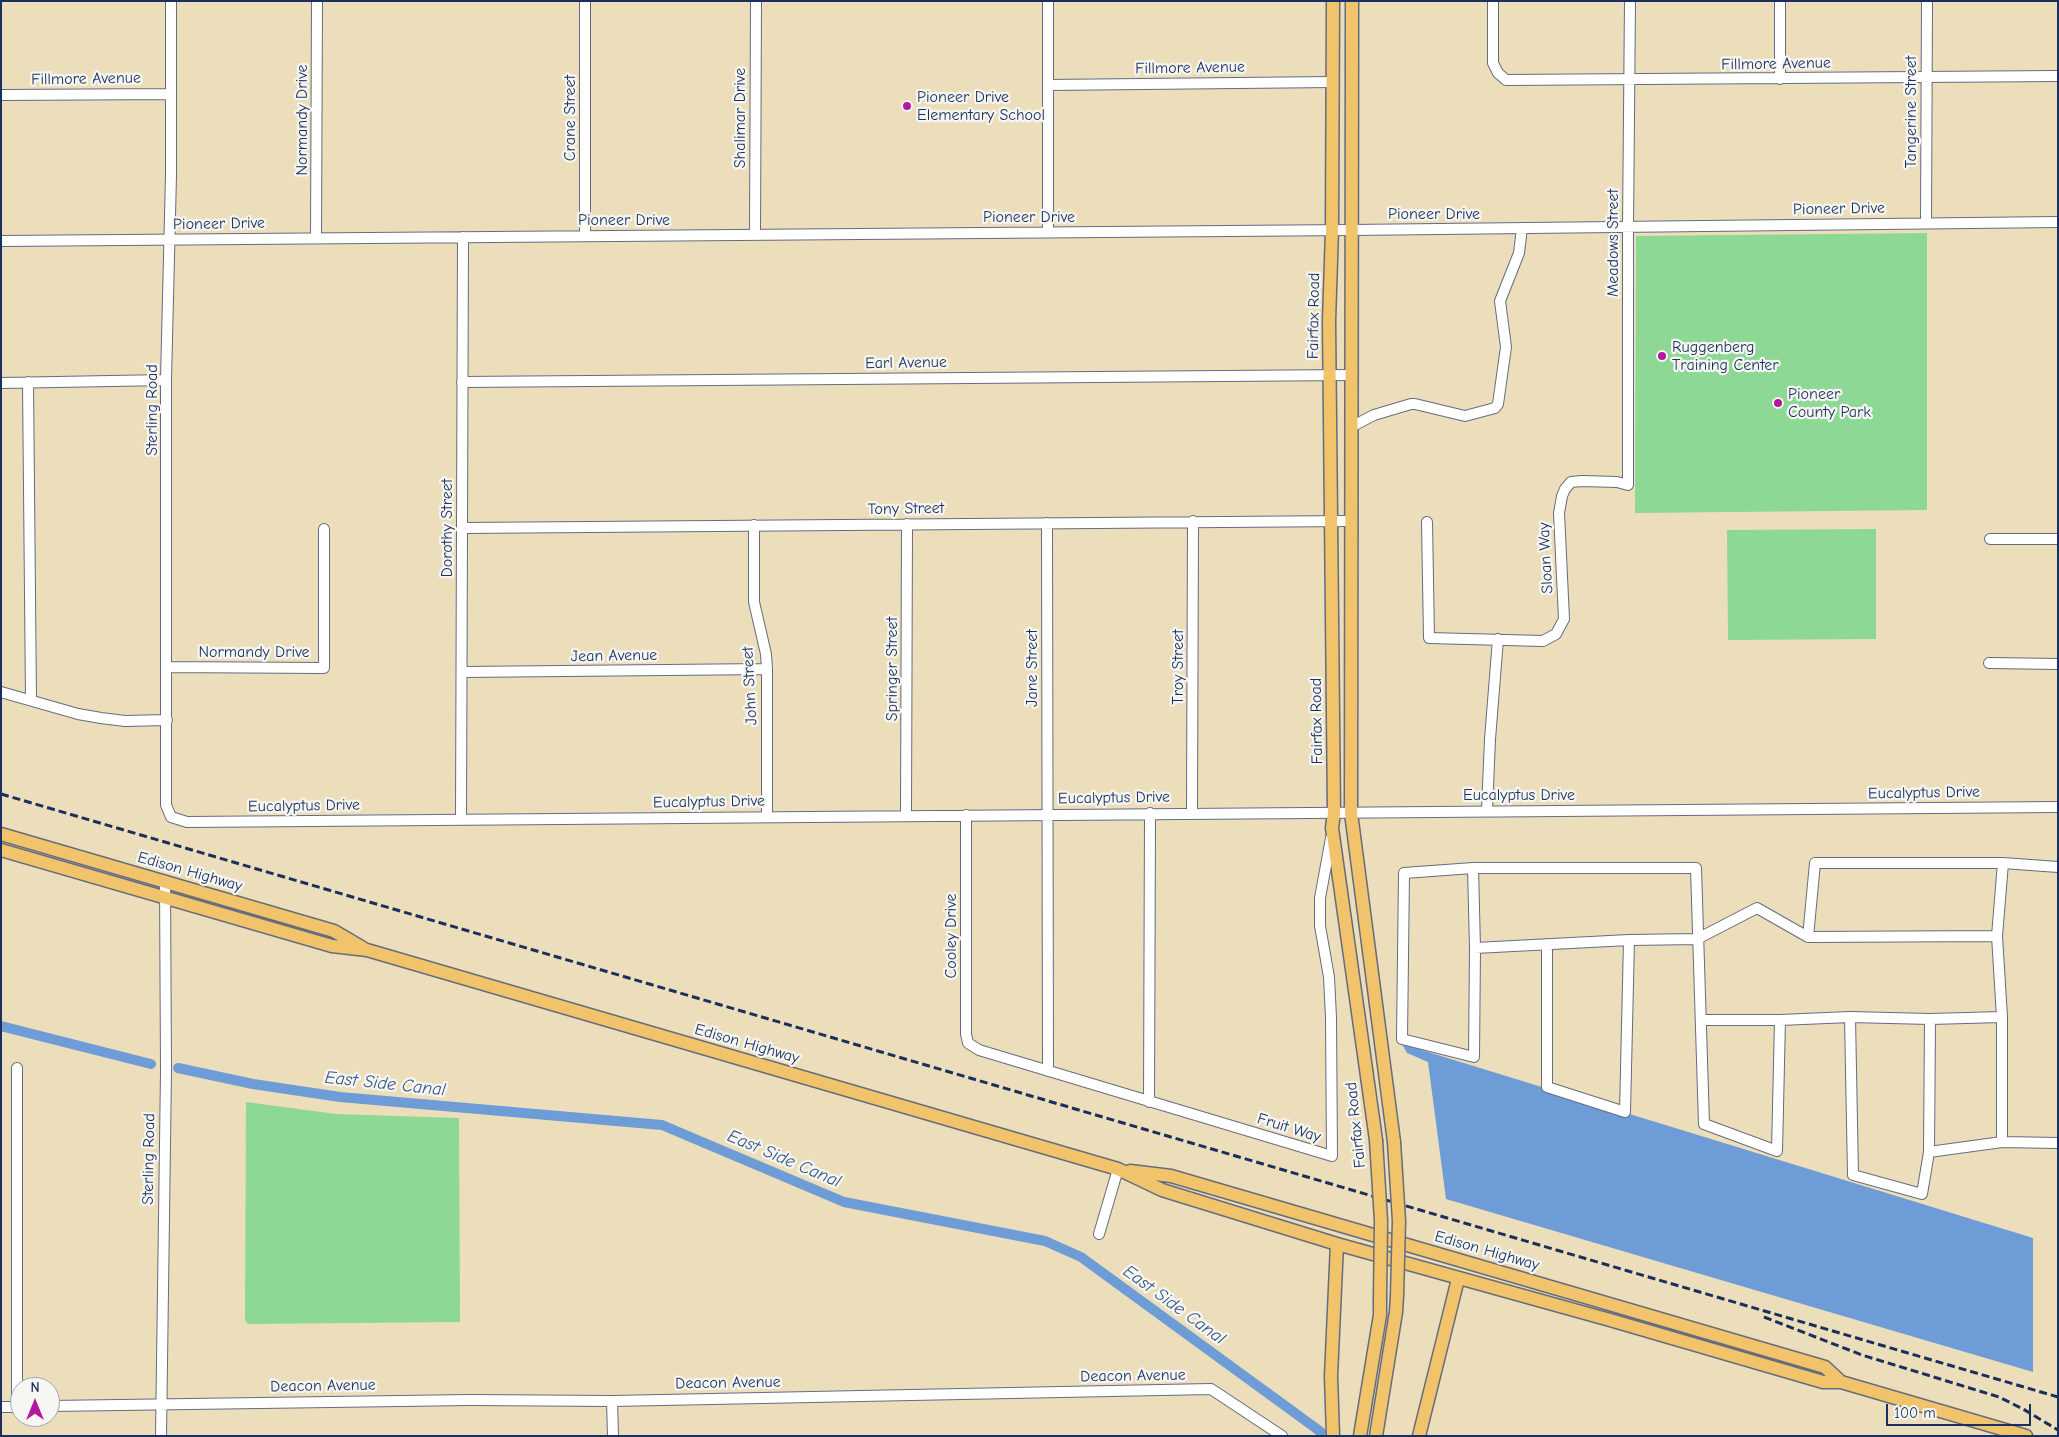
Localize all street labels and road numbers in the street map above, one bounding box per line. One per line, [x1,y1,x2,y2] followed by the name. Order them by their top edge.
[1721,53,1831,75] street label: Fillmore Avenue
[1901,56,1921,168] street label: Tangerine Street
[1135,57,1245,79] street label: Fillmore Avenue
[292,64,312,176] street label: Normandy Drive
[31,68,141,90] street label: Fillmore Avenue
[730,68,750,168] street label: Shalimar Drive
[560,75,580,161] street label: Crane Street
[1603,189,1623,297] street label: Meadows Street
[1793,199,1885,219] street label: Pioneer Drive
[1388,204,1480,224] street label: Pioneer Drive
[983,207,1075,227] street label: Pioneer Drive
[578,210,670,230] street label: Pioneer Drive
[173,214,265,234] street label: Pioneer Drive
[1304,273,1324,359] street label: Fairfax Road
[865,353,947,373] street label: Earl Avenue
[142,364,162,456] street label: Sterling Road
[437,479,457,577] street label: Dorothy Street
[867,499,945,519] street label: Tony Street
[1535,522,1557,594] street label: Sloan Way
[882,617,902,721] street label: Springer Street
[1022,629,1042,707] street label: Jane Street
[1168,629,1188,705] street label: Troy Street
[198,642,310,662] street label: Normandy Drive
[571,646,657,666] street label: Jean Avenue
[738,646,762,726] street label: John Street
[1307,678,1327,764] street label: Fairfax Road
[1868,782,1980,804] street label: Eucalyptus Drive
[1463,785,1575,805] street label: Eucalyptus Drive
[1058,787,1170,809] street label: Eucalyptus Drive
[653,791,765,813] street label: Eucalyptus Drive
[248,795,360,817] street label: Eucalyptus Drive
[135,848,245,896] street label: Edison Highway
[941,893,961,979] street label: Cooley Drive
[692,1020,802,1068] street label: Edison Highway
[1342,1081,1370,1169] street label: Fairfax Road
[1255,1109,1323,1147] street label: Fruit Way
[139,1113,159,1205] street label: Sterling Road
[1432,1227,1542,1275] street label: Edison Highway
[1080,1365,1186,1387] street label: Deacon Avenue
[675,1372,781,1394] street label: Deacon Avenue
[270,1375,376,1397] street label: Deacon Avenue

